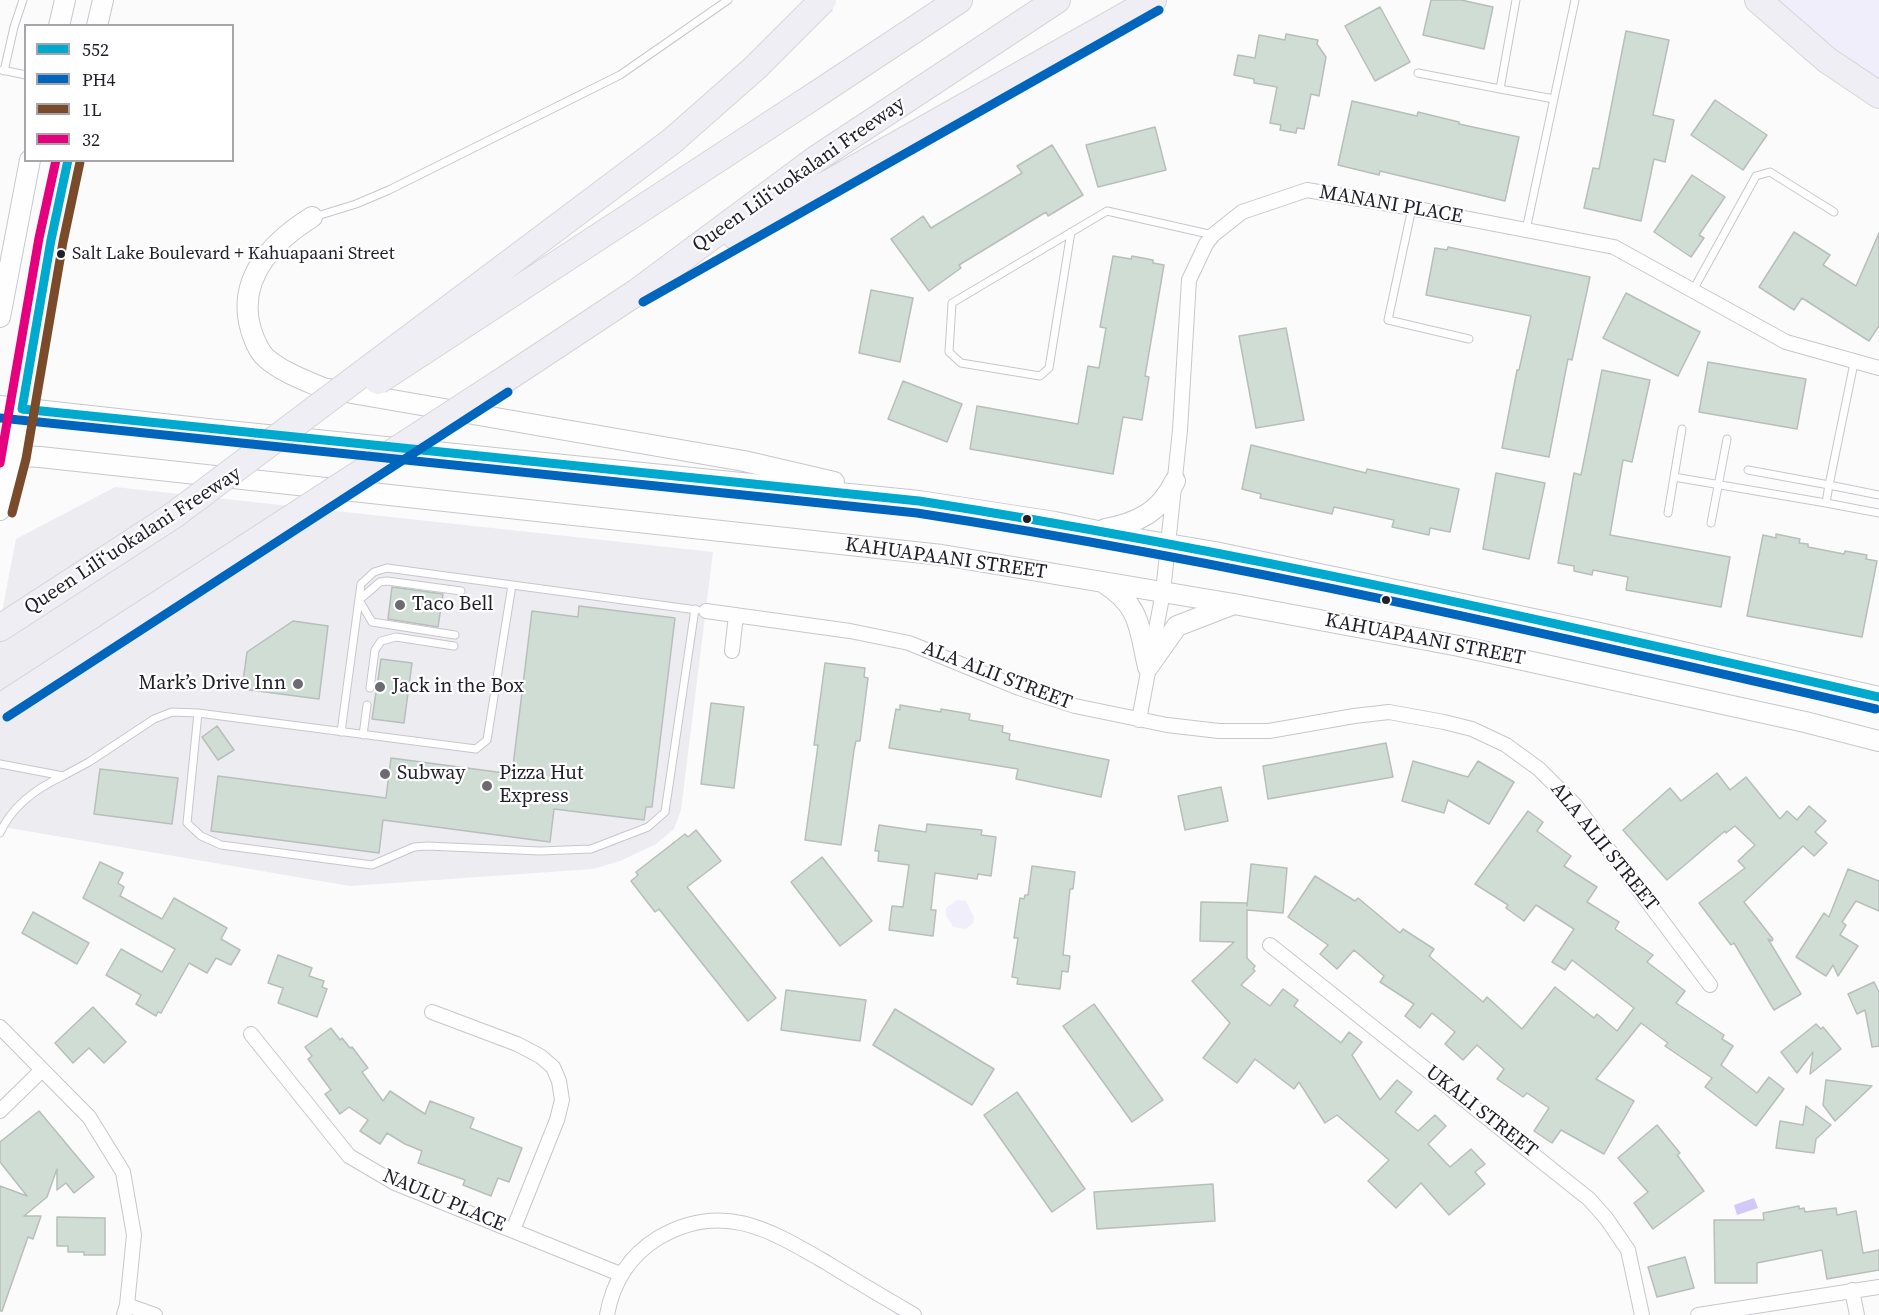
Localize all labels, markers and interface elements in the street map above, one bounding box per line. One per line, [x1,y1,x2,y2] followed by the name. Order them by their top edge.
[24,24,234,162] legend
[82,37,109,62] text: 552
[82,67,116,92] text: PH4
[688,92,910,258] street label: Queen Liliʻuokalani Freeway
[82,97,102,122] text: 1L
[82,127,100,152] text: 32
[1317,181,1465,229] street label: MANANI PLACE
[72,243,395,265] place label: Salt Lake Boulevard + Kahuapaani Street
[55,248,67,260] marker: Salt Lake Boulevard + Kahuapaani Street
[20,462,246,620] street label: Queen Liliʻuokalani Freeway
[1021,513,1033,525] unlabelled marker
[844,533,1048,585] street label: KAHUAPAANI STREET
[412,593,493,617] place label: Taco Bell
[1380,594,1392,606] unlabelled marker
[393,598,407,612] marker: Taco Bell
[1323,609,1527,671] street label: KAHUAPAANI STREET
[919,636,1075,716] street label: ALA ALII STREET
[139,672,286,696] place label: Mark’s Drive Inn
[392,675,524,699] place label: Jack in the Box
[291,677,305,691] marker: Mark’s Drive Inn
[373,680,387,694] marker: Jack in the Box
[397,762,465,786] place label: Subway
[499,762,584,809] place label: Pizza Hut Express
[378,767,392,781] marker: Subway
[1545,778,1663,916] street label: ALA ALII STREET
[480,779,494,793] marker: Pizza Hut Express
[1420,1061,1542,1163] street label: UKALI STREET
[379,1164,509,1238] street label: NAULU PLACE

